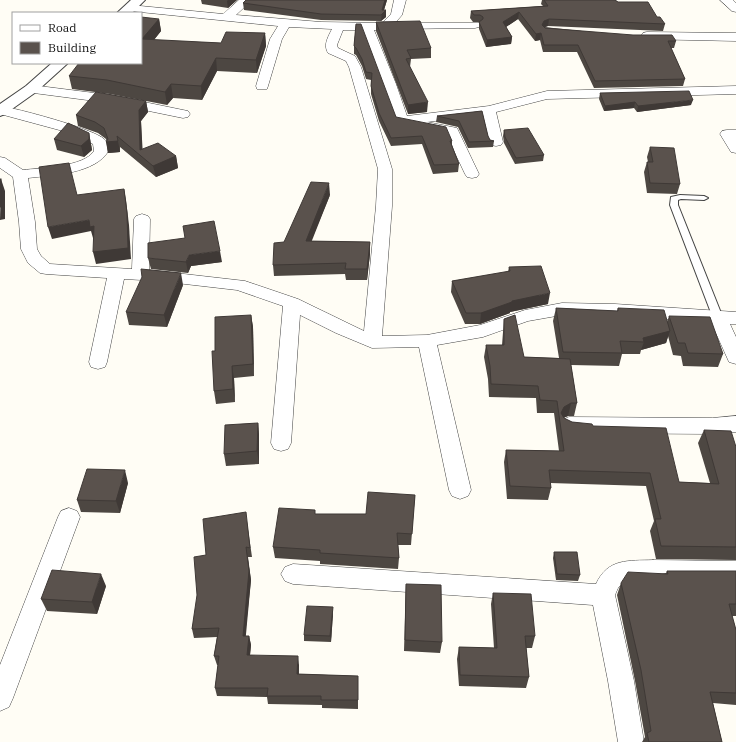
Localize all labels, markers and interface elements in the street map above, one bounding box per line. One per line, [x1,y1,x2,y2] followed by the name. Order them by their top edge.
[12,12,142,64] legend
[48,20,77,35] text: Road
[48,40,96,55] text: Building

